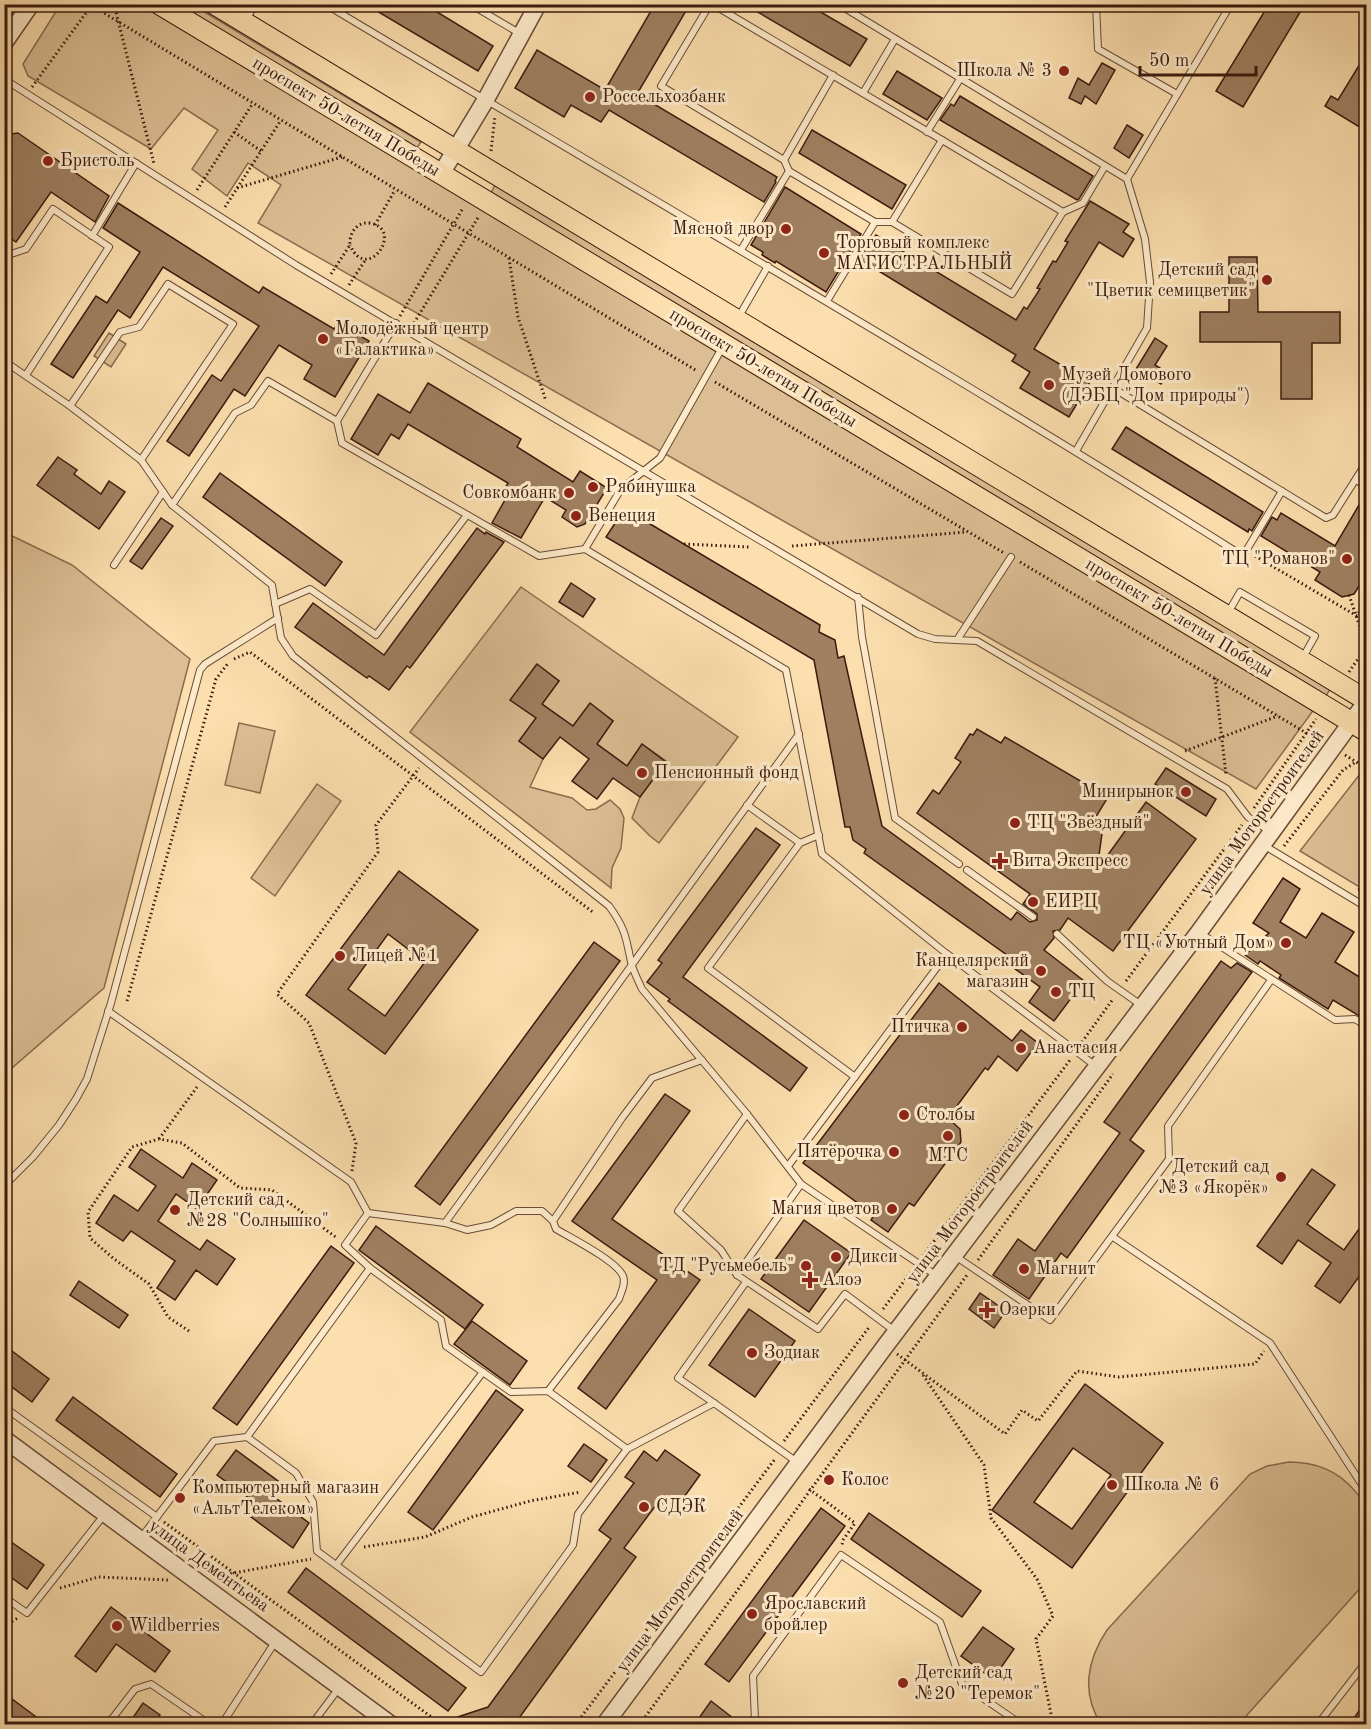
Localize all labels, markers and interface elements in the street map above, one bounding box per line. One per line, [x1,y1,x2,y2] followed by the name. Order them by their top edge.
[1140,39,1256,77] scale bar
[1149,52,1189,70] text: 50 m
[249,54,443,180] street label: проспект 50-летия Победы
[956,62,1052,80] place label: Школа № 3
[1057,64,1071,78] marker: Школа № 3
[602,88,726,106] place label: Россельхозбанк
[583,90,597,104] marker: Россельхозбанк
[60,152,134,170] place label: Бристоль
[41,154,55,168] marker: Бристоль
[672,220,774,238] place label: Мясной двор
[779,222,793,236] marker: Мясной двор
[836,234,1013,273] place label: Торговый комплекс МАГИСТРАЛЬНЫЙ
[817,246,831,260] marker: Торговый комплекс МАГИСТРАЛЬНЫЙ
[1087,261,1255,300] place label: Детский сад "Цветик семицветик"
[1260,273,1274,287] marker: Детский сад "Цветик семицветик"
[666,305,860,431] street label: проспект 50-летия Победы
[335,320,489,359] place label: Молодёжный центр «Галактика»
[316,332,330,346] marker: Молодёжный центр «Галактика»
[1061,366,1251,405] place label: Музей Домового (ДЭБЦ "Дом природы")
[1042,378,1056,392] marker: Музей Домового (ДЭБЦ "Дом природы")
[605,478,696,496] place label: Рябинушка
[586,480,600,494] marker: Рябинушка
[462,484,557,502] place label: Совкомбанк
[562,486,576,500] marker: Совкомбанк
[588,507,656,525] place label: Венеция
[569,509,583,523] marker: Венеция
[1222,550,1335,568] place label: ТЦ "Романов"
[1340,552,1354,566] marker: ТЦ "Романов"
[1082,555,1276,681] street label: проспект 50-летия Победы
[1196,727,1328,899] street label: улица Моторостроителей
[654,764,799,783] place label: Пенсионный фонд
[635,766,649,780] marker: Пенсионный фонд
[1082,783,1174,801] place label: Минирынок
[1179,785,1193,799] marker: Минирынок
[1027,814,1150,832] place label: ТЦ "Звёздный"
[1008,816,1022,830] marker: ТЦ "Звёздный"
[1012,852,1128,870] place label: Вита Экспресс
[993,854,1007,868] marker: Вита Экспресс
[1045,893,1098,911] place label: ЕИРЦ
[1026,895,1040,909] marker: ЕИРЦ
[1123,934,1274,952] place label: ТЦ «Уютный Дом»
[1279,936,1293,950] marker: ТЦ «Уютный Дом»
[352,947,438,965] place label: Лицей №1
[333,949,347,963] marker: Лицей №1
[915,952,1029,991] place label: Канцелярский магазин
[1034,964,1048,978] marker: Канцелярский магазин
[1068,983,1095,1001] place label: ТЦ
[1049,985,1063,999] marker: ТЦ
[891,1018,950,1036] place label: Птичка
[955,1020,969,1034] marker: Птичка
[1033,1039,1118,1057] place label: Анастасия
[1014,1041,1028,1055] marker: Анастасия
[916,1106,975,1124] place label: Столбы
[897,1108,911,1122] marker: Столбы
[903,1117,1037,1287] street label: улица Моторостроителей
[941,1129,955,1143] marker: МТС
[797,1143,882,1161] place label: Пятёрочка
[887,1145,901,1159] marker: Пятёрочка
[928,1147,968,1165] place label: МТС
[1159,1158,1269,1197] place label: Детский сад №3 «Якорёк»
[1274,1170,1288,1184] marker: Детский сад №3 «Якорёк»
[187,1191,329,1230] place label: Детский сад №28 "Солнышко"
[771,1200,880,1218] place label: Магия цветов
[885,1202,899,1216] marker: Магия цветов
[168,1203,182,1217] marker: Детский сад №28 "Солнышко"
[848,1248,898,1266] place label: Дикси
[829,1250,843,1264] marker: Дикси
[659,1257,794,1275] place label: ТД "Русьмебель"
[799,1259,813,1273] marker: ТД "Русьмебель"
[1036,1260,1096,1278] place label: Магнит
[1017,1262,1031,1276] marker: Магнит
[822,1271,862,1289] place label: Алоэ
[803,1273,817,1287] marker: Алоэ
[999,1301,1056,1319] place label: Озерки
[980,1303,994,1317] marker: Озерки
[764,1344,820,1362] place label: Зодиак
[745,1346,759,1360] marker: Зодиак
[841,1471,889,1489] place label: Колос
[822,1473,836,1487] marker: Колос
[1124,1476,1220,1494] place label: Школа № 6
[1105,1478,1119,1492] marker: Школа № 6
[192,1479,379,1518] place label: Компьютерный магазин «АльтТелеком»
[173,1491,187,1505] marker: Компьютерный магазин «АльтТелеком»
[656,1498,706,1516] place label: СДЭК
[637,1500,651,1514] marker: СДЭК
[613,1506,747,1676] street label: улица Моторостроителей
[145,1516,273,1616] street label: улица Дементьева
[764,1595,866,1634] place label: Ярославский бройлер
[745,1607,759,1621] marker: Ярославский бройлер
[129,1617,220,1635] place label: Wildberries
[110,1619,124,1633] marker: Wildberries
[915,1664,1040,1703] place label: Детский сад №20 "Теремок"
[896,1676,910,1690] marker: Детский сад №20 "Теремок"

